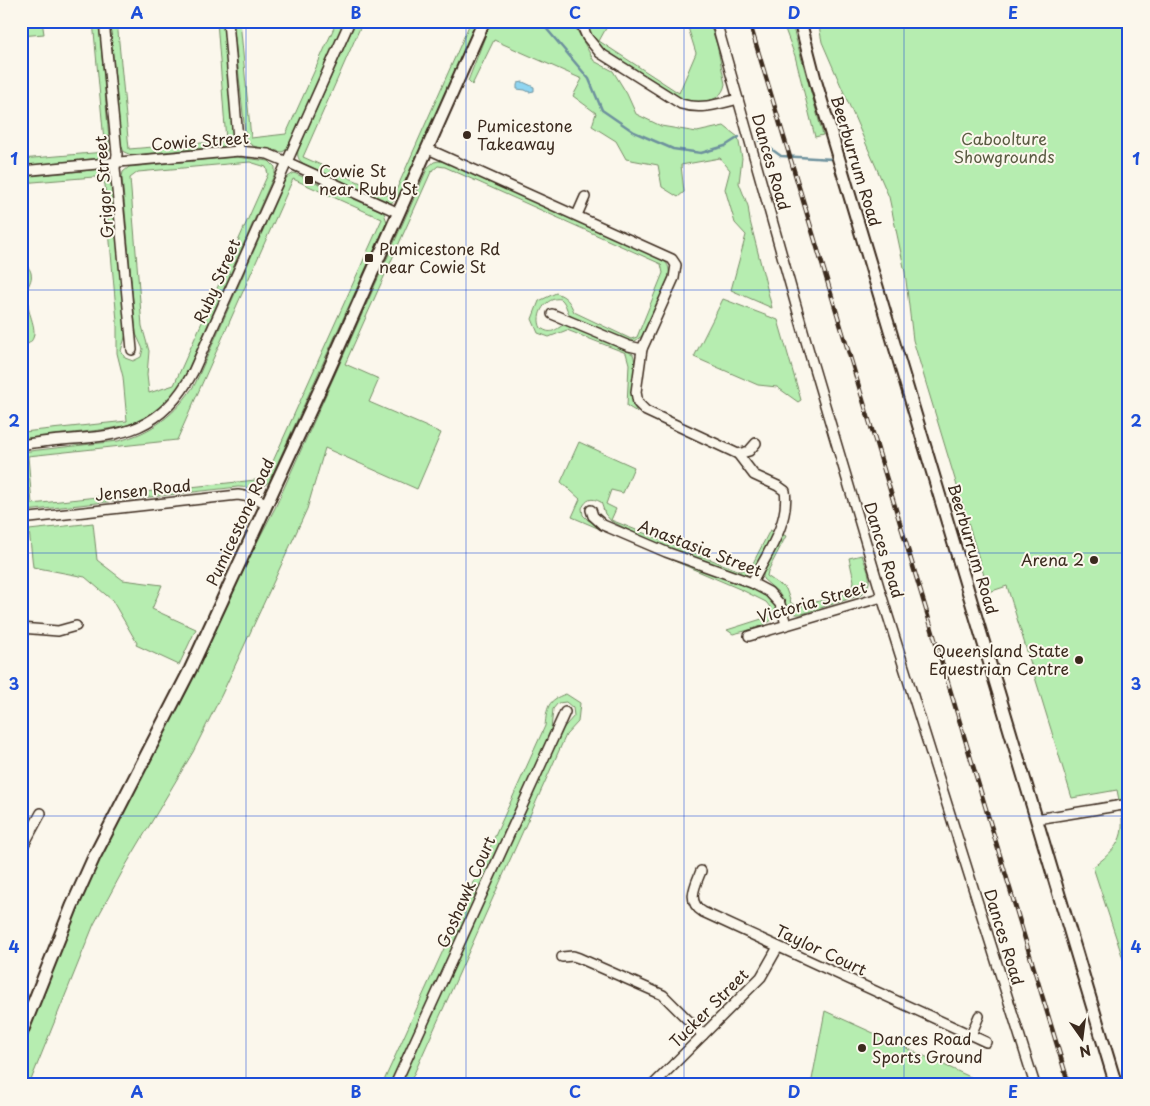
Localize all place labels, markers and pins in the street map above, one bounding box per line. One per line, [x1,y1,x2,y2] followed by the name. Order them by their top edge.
[477,113,573,155] place label: Pumicestone Takeaway
[461,129,473,141] marker: Pumicestone Takeaway
[319,158,418,200] place label: Cowie St near Ruby St
[303,174,315,186] marker: Cowie St near Ruby St
[379,236,500,278] place label: Pumicestone Rd near Cowie St
[363,252,375,264] marker: Pumicestone Rd near Cowie St
[1021,547,1084,571] place label: Arena 2
[1088,554,1100,566] marker: Arena 2
[929,638,1069,680] place label: Queensland State Equestrian Centre
[1073,654,1085,666] marker: Queensland State Equestrian Centre
[872,1026,983,1068] place label: Dances Road Sports Ground
[856,1042,868,1054] marker: Dances Road Sports Ground

